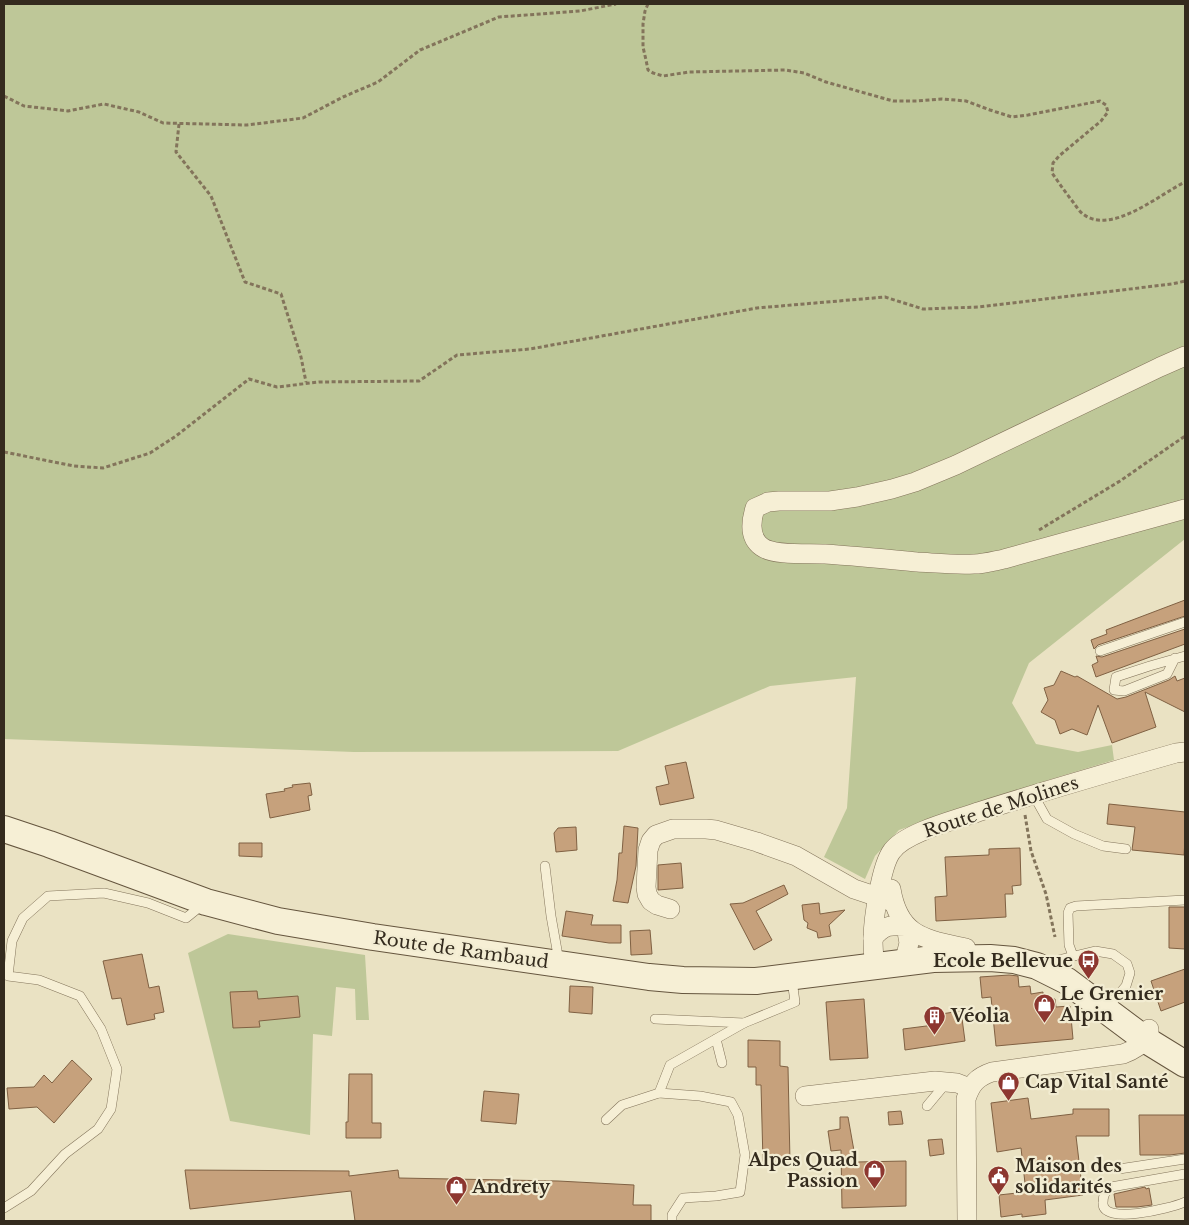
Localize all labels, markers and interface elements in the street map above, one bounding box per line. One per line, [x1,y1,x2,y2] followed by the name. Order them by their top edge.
[921,772,1081,842] street label: Route de Molines
[372,927,550,973] street label: Route de Rambaud
[1077,949,1101,980] bus stop icon: Ecole Bellevue
[933,950,1073,972] place label: Ecole Bellevue
[1059,983,1163,1026] place label: Le Grenier Alpin
[1032,992,1056,1023] shop icon: Le Grenier Alpin
[923,1004,947,1035] building icon: Véolia
[950,1005,1010,1027] place label: Véolia
[997,1070,1021,1101] shop icon: Cap Vital Santé
[1025,1071,1169,1093] place label: Cap Vital Santé
[747,1149,859,1192] place label: Alpes Quad Passion
[1015,1155,1122,1198] place label: Maison des solidarités
[862,1158,886,1189] shop icon: Alpes Quad Passion
[987,1164,1011,1195] public building icon: Maison des solidarités
[444,1175,468,1206] shop icon: Andrety
[471,1176,550,1198] place label: Andrety

